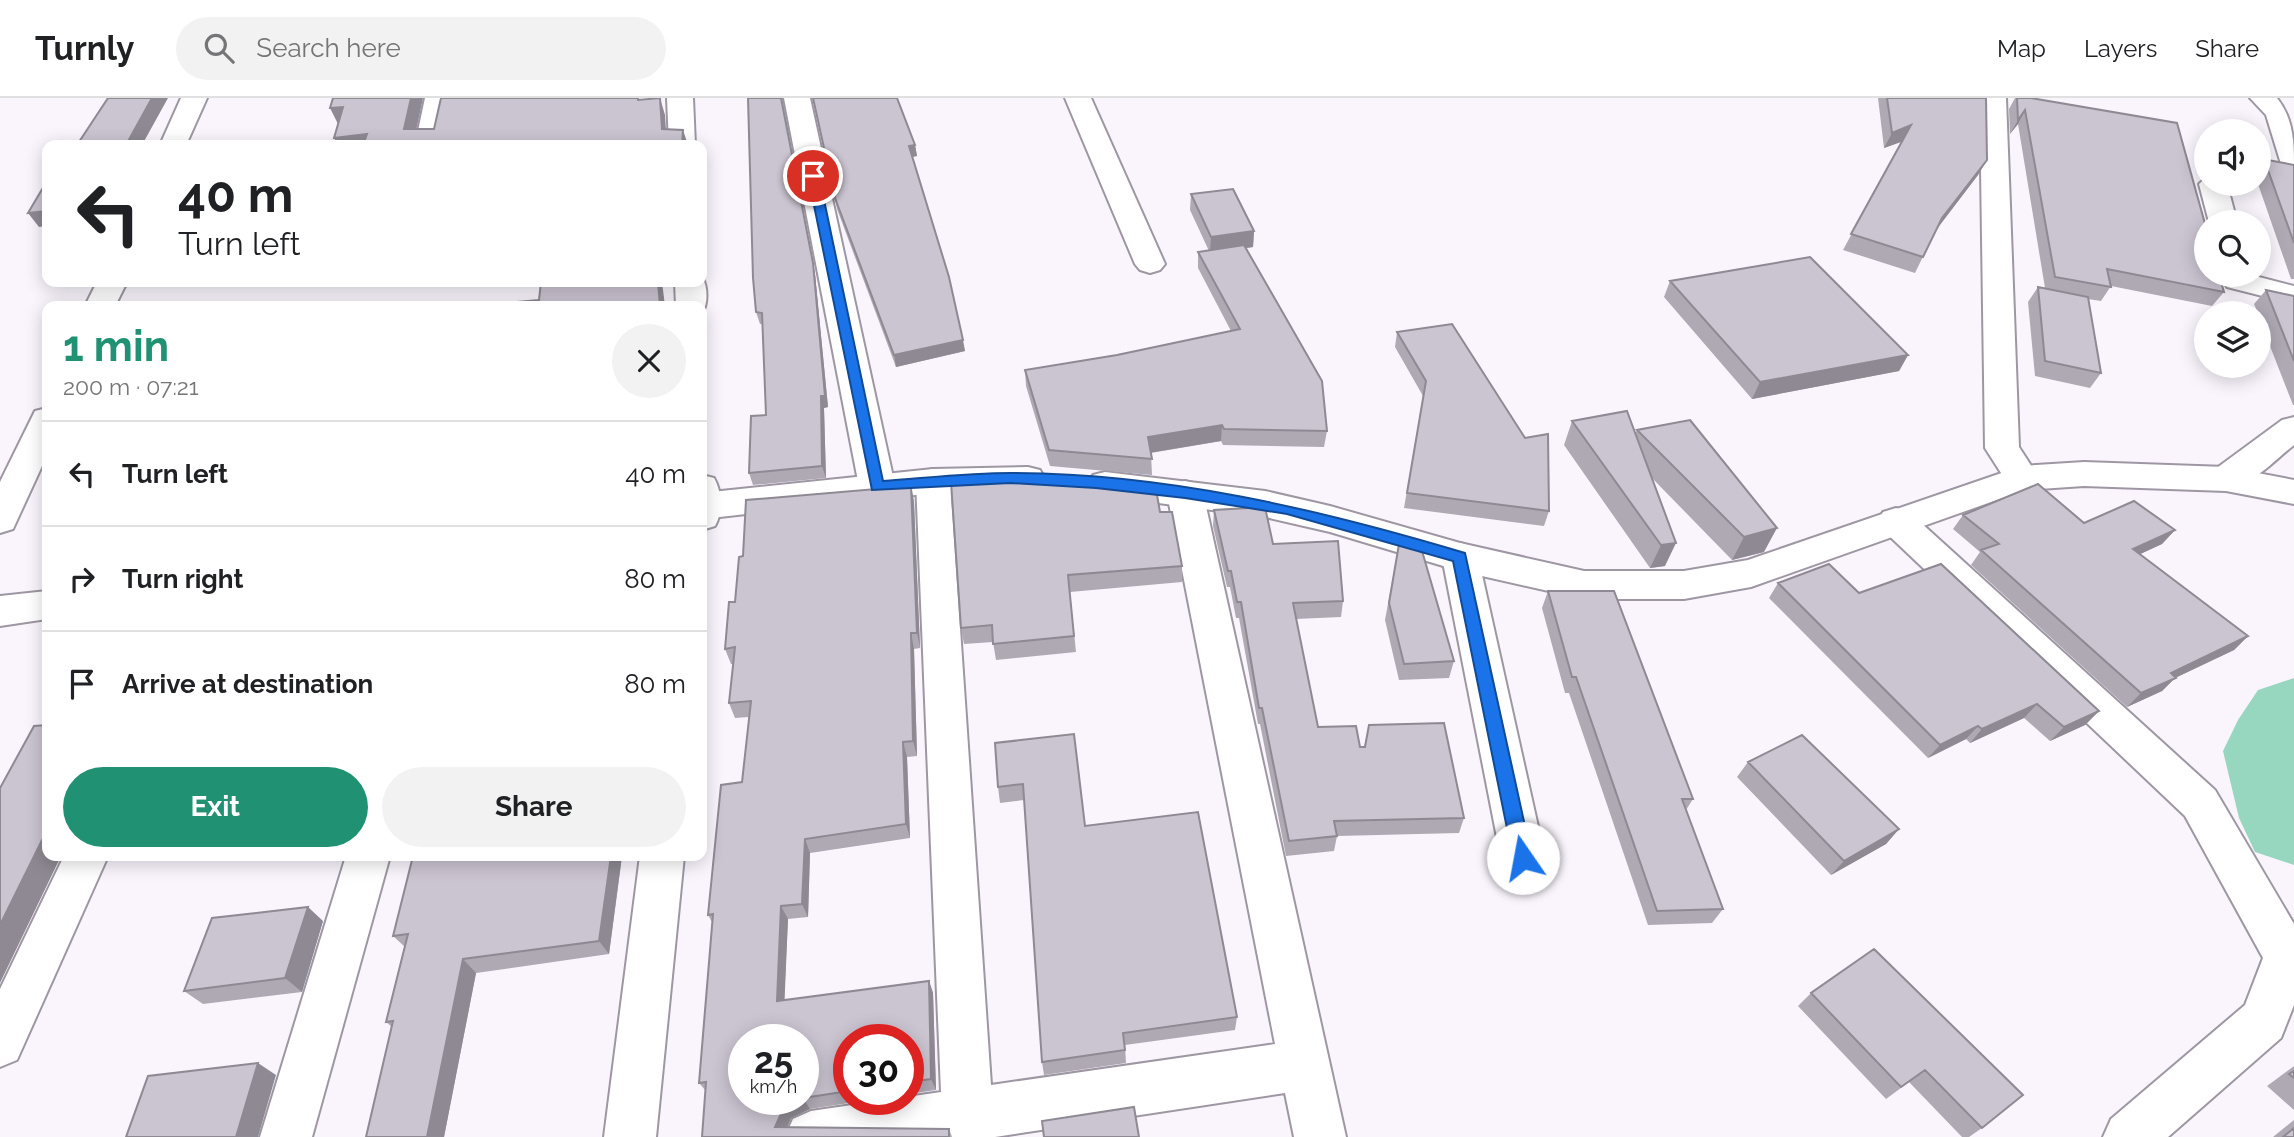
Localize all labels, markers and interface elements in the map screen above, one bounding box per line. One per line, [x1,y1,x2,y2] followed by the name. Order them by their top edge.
[176,17,666,80] search box
[35,29,134,68] text: Turnly
[200,29,238,67] icon: search
[256,33,401,63] text: Search here
[1997,34,2046,63] text: Map
[2084,34,2157,63] text: Layers
[2195,34,2259,63] text: Share
[2194,119,2271,378] map controls
[2194,119,2271,196] button: sound
[783,146,843,206] pin
[794,157,832,195] icon: arrive
[178,166,293,223] text: 40 m
[63,168,154,259] icon: left
[2194,210,2271,287] button: search
[178,225,300,262] text: Turn left
[2194,301,2271,378] button: layers
[63,322,169,371] text: 1 min
[612,324,686,398] button: close
[63,373,199,400] text: 200 m · 07:21
[63,455,101,493] icon: left
[122,459,228,489] text: Turn left
[625,459,686,489] text: 40 m
[63,560,101,598] icon: right
[122,564,243,594] text: Turn right
[624,564,686,594] text: 80 m
[63,665,101,703] icon: arrive
[122,669,373,699] text: Arrive at destination
[624,669,686,699] text: 80 m
[63,767,368,847] button: Exit
[382,767,686,847] button: Share
[1486,821,1560,895] position arrow
[833,1024,924,1115] speed limit sign: 30
[754,1040,793,1081] text: 25
[750,1076,797,1097] text: km/h

